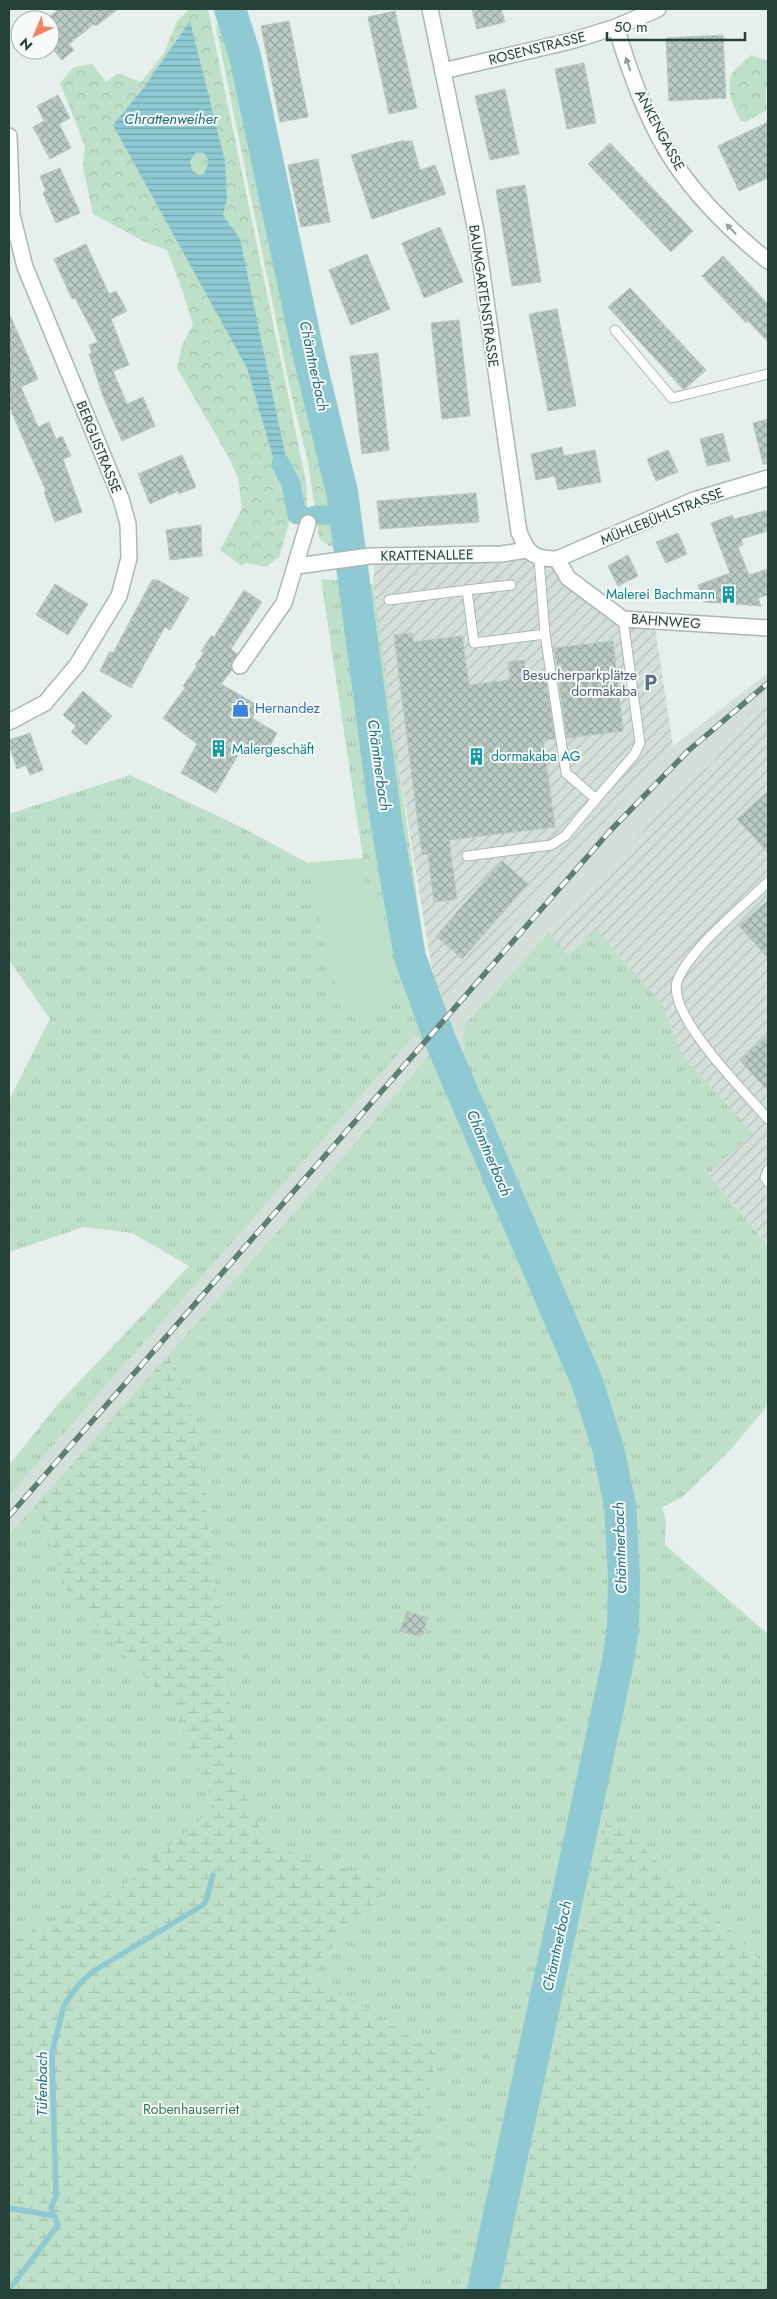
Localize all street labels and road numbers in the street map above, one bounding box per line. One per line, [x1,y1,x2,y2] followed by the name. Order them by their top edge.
[486,26,588,70] street label: ROSENSTRASSE
[630,86,690,174] street label: ANKENGASSE
[464,223,504,369] street label: BAUMGARTENSTRASSE
[71,398,127,496] street label: BERGLISTRASSE
[597,482,727,550] street label: MÜHLEBÜHLSTRASSE
[380,544,474,566] street label: KRATTENALLEE
[630,609,702,633] street label: BAHNWEG

